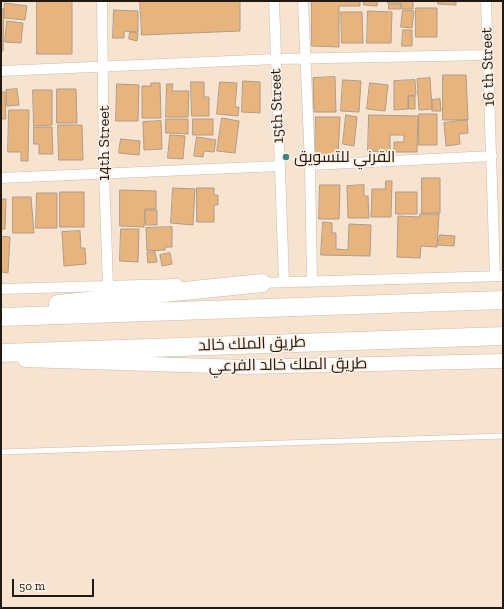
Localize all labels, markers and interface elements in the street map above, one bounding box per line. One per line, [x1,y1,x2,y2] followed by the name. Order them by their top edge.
[477,27,499,107] street label: 16 th Street
[266,68,288,144] street label: 15th Street
[94,105,114,181] street label: 14th Street
[294,147,395,167] place label: القرني للتسويق
[281,152,291,162] marker: القرني للتسويق
[198,333,306,355] street label: طريق الملك خالد
[208,354,368,376] street label: طريق الملك خالد الفرعي
[14,571,96,597] scale bar
[19,579,45,593] text: 50 m

